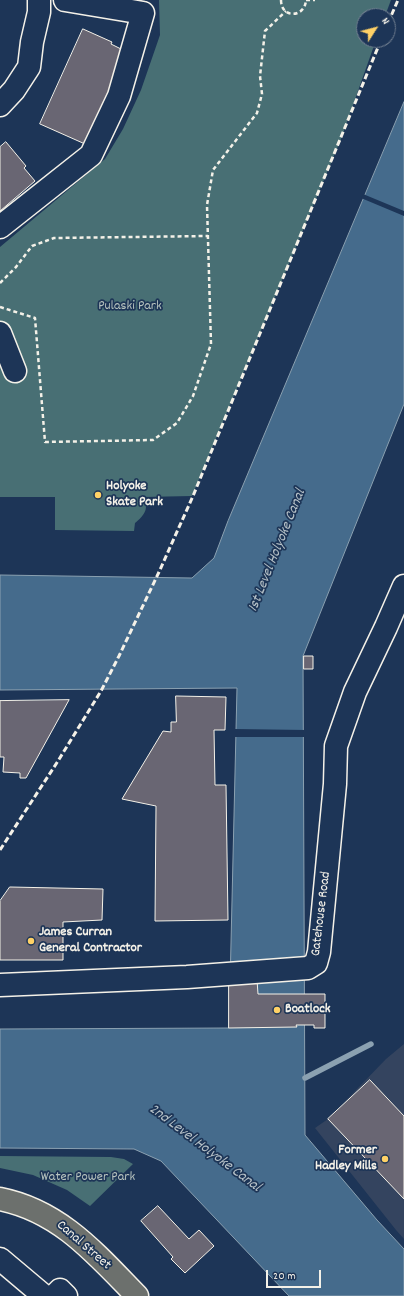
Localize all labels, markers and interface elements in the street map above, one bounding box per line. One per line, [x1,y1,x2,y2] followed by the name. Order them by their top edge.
[356,8,396,48] north arrow
[377,15,393,28] text: N
[98,299,162,315] park label: Pulaski Park
[106,479,163,512] place label: Holyoke Skate Park
[245,487,311,615] water label: 1st Level Holyoke Canal
[93,490,103,500] marker: Holyoke Skate Park
[308,871,336,957] street label: Gatehouse Road
[39,925,142,958] place label: James Curran General Contractor
[26,936,36,946] marker: James Curran General Contractor
[285,1002,331,1018] place label: Boatlock
[272,1005,282,1015] marker: Boatlock
[145,1101,263,1197] water label: 2nd Level Holyoke Canal
[315,1143,377,1176] place label: Former Hadley Mills
[380,1154,390,1164] marker: Former Hadley Mills
[41,1170,135,1186] park label: Water Power Park
[52,1218,114,1274] street label: Canal Street
[268,1262,323,1288] scale bar
[273,1268,296,1285] text: 20 m

